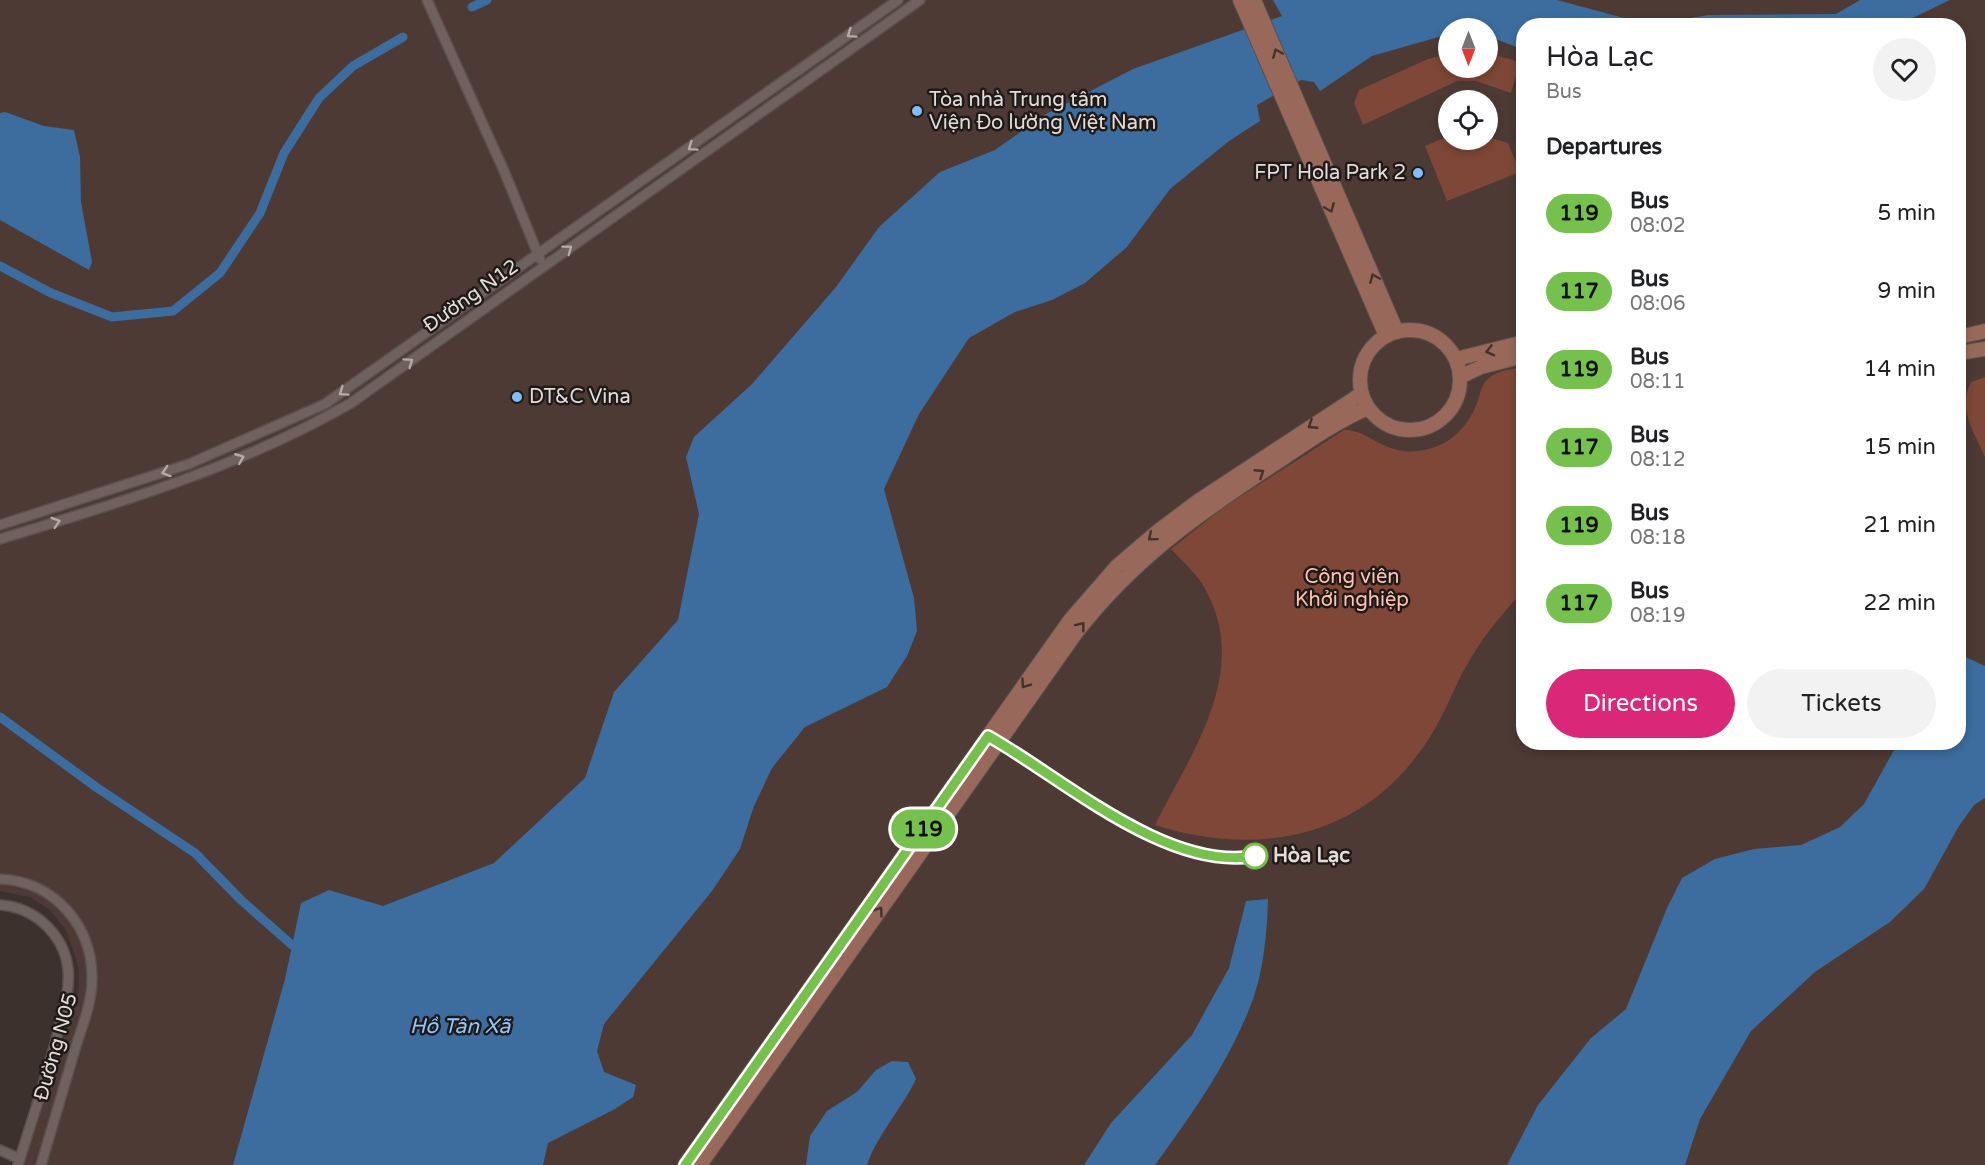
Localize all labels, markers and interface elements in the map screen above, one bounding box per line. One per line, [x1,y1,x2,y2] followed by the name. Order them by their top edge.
[1438,18,1498,78] north arrow
[1438,18,1498,150] map controls
[846,27,857,38] one-way arrow
[1873,38,1936,101] button: heart
[1546,40,1654,74] text: Hòa Lạc
[1272,49,1284,60] one-way arrow
[1546,80,1582,104] text: Bus
[929,88,1156,135] place label: Tòa nhà Trung tâm Viện Đo lường Việt Nam
[1438,90,1498,150] button: locate
[910,104,924,118] marker: Tòa nhà Trung tâm Viện Đo lường Việt Nam
[1546,134,1662,160] text: Departures
[687,140,698,151] one-way arrow
[1254,161,1406,185] place label: FPT Hola Park 2
[1411,166,1425,180] marker: FPT Hola Park 2
[1630,188,1669,214] text: Bus
[1877,200,1936,226] text: 5 min
[1559,201,1599,226] text: 119
[1323,202,1335,213] one-way arrow
[1630,214,1685,238] text: 08:02
[562,246,573,257] one-way arrow
[419,254,523,338] street label: Đường N12
[1630,266,1669,292] text: Bus
[1369,274,1381,285] one-way arrow
[1877,278,1936,304] text: 9 min
[1559,279,1599,304] text: 117
[1630,292,1685,316] text: 08:06
[1485,343,1495,356] one-way arrow
[1630,344,1669,370] text: Bus
[1864,356,1936,382] text: 14 min
[1559,357,1599,382] text: 119
[403,358,414,369] one-way arrow
[1630,370,1685,394] text: 08:11
[339,385,350,396] one-way arrow
[529,385,631,409] place label: DT&C Vina
[510,390,524,404] marker: DT&C Vina
[1308,418,1319,429] one-way arrow
[1630,422,1669,448] text: Bus
[1864,434,1936,460] text: 15 min
[1559,435,1599,460] text: 117
[1630,448,1685,472] text: 08:12
[234,452,245,465] one-way arrow
[161,465,172,477] one-way arrow
[1254,469,1265,480] one-way arrow
[1630,500,1669,526] text: Bus
[1864,512,1936,538] text: 21 min
[1559,513,1599,538] text: 119
[50,517,61,529] one-way arrow
[1630,526,1685,550] text: 08:18
[1148,529,1159,540] one-way arrow
[1295,565,1409,612] park label: Công viên Khởi nghiệp
[1630,578,1669,604] text: Bus
[1864,590,1936,616] text: 22 min
[1559,591,1599,616] text: 117
[1630,604,1685,628] text: 08:19
[1074,622,1085,633] one-way arrow
[1546,669,1735,738] button: Directions
[1747,669,1936,738] button: Tickets
[1021,677,1032,688] one-way arrow
[888,810,958,848] line badge: 119
[903,817,943,842] text: 119
[1242,843,1268,869] marker: Hòa Lạc
[1273,844,1350,868] place label: Hòa Lạc
[872,907,883,918] one-way arrow
[29,990,83,1104] street label: Đường N05
[410,1014,512,1039] water label: Hồ Tân Xã

